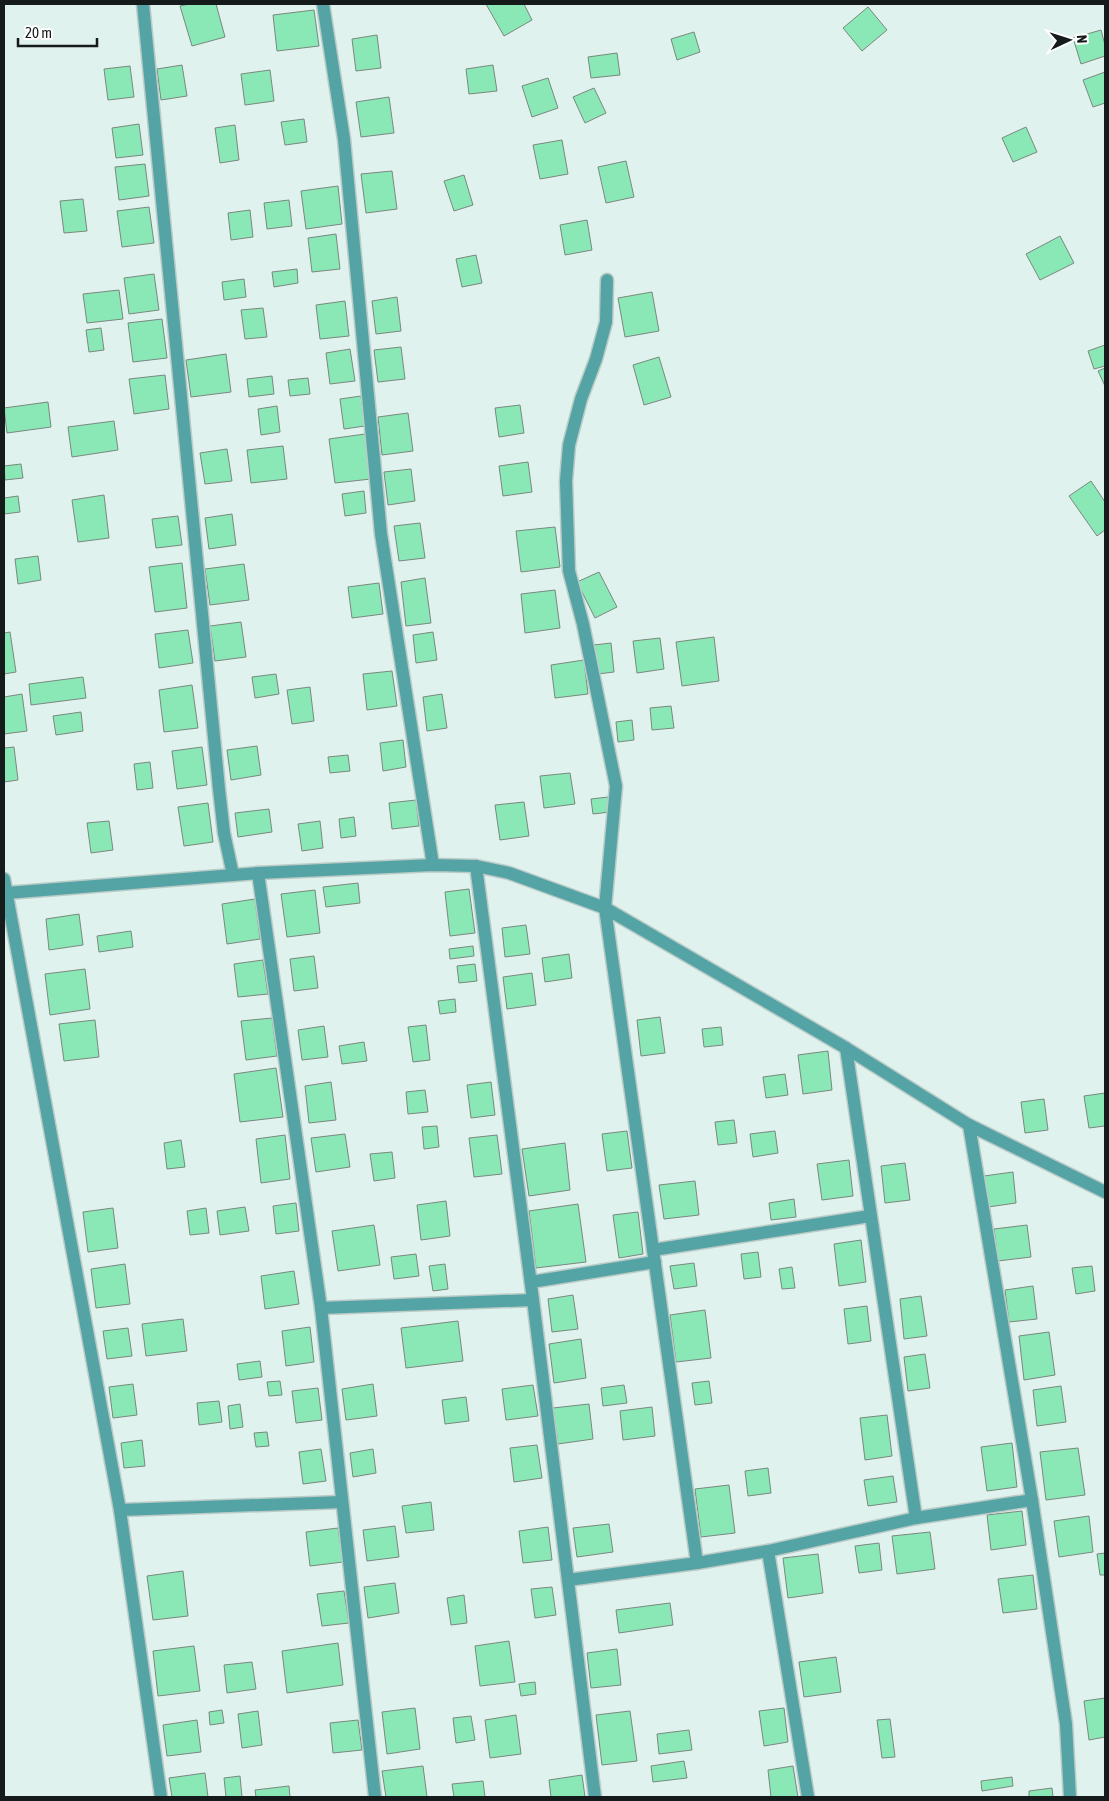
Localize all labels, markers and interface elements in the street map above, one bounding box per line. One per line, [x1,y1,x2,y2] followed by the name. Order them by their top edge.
[18,15,96,47] scale bar
[1044,15,1094,65] north arrow
[25,24,52,41] text: 20 m
[1074,34,1090,44] text: N

